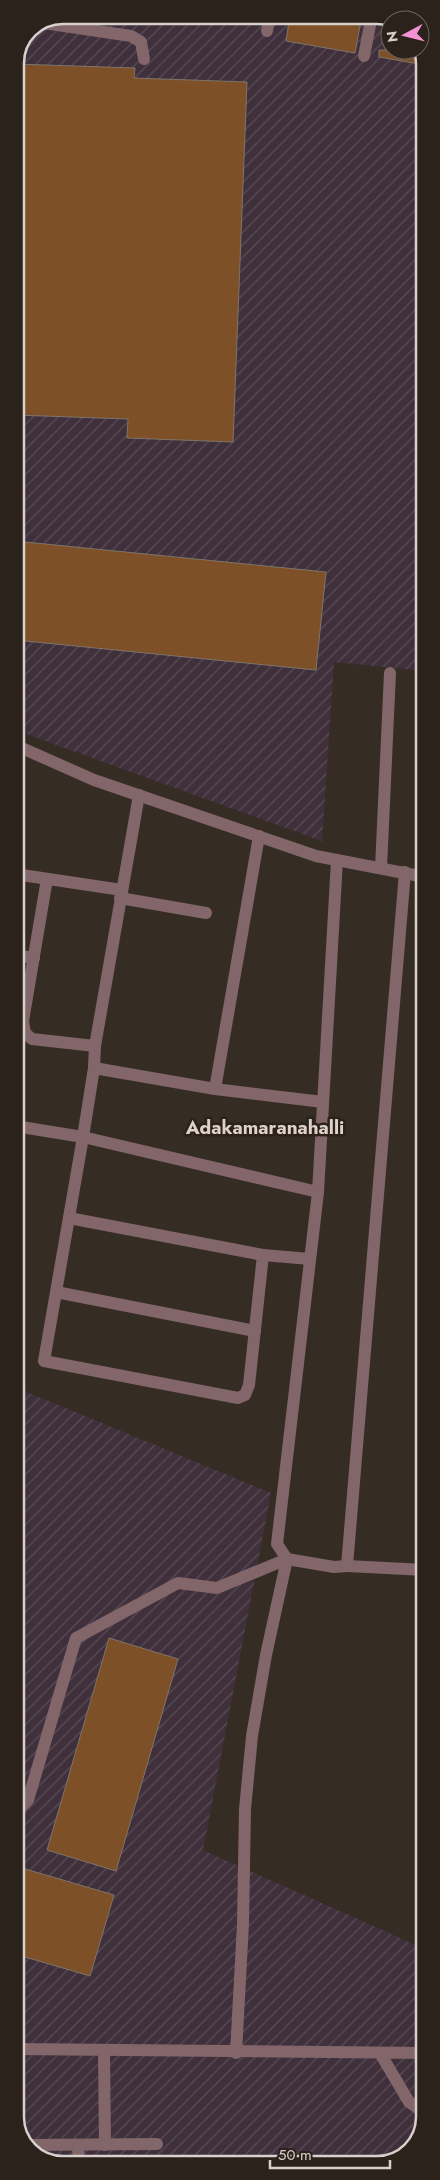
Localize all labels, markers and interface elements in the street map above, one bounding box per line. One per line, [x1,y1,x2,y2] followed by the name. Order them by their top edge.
[380,10,430,60] north arrow
[381,30,403,43] text: N
[185,1114,344,1141] district label: Adakamaranahalli
[270,2138,390,2170] scale bar
[278,2144,312,2166] text: 50 m

